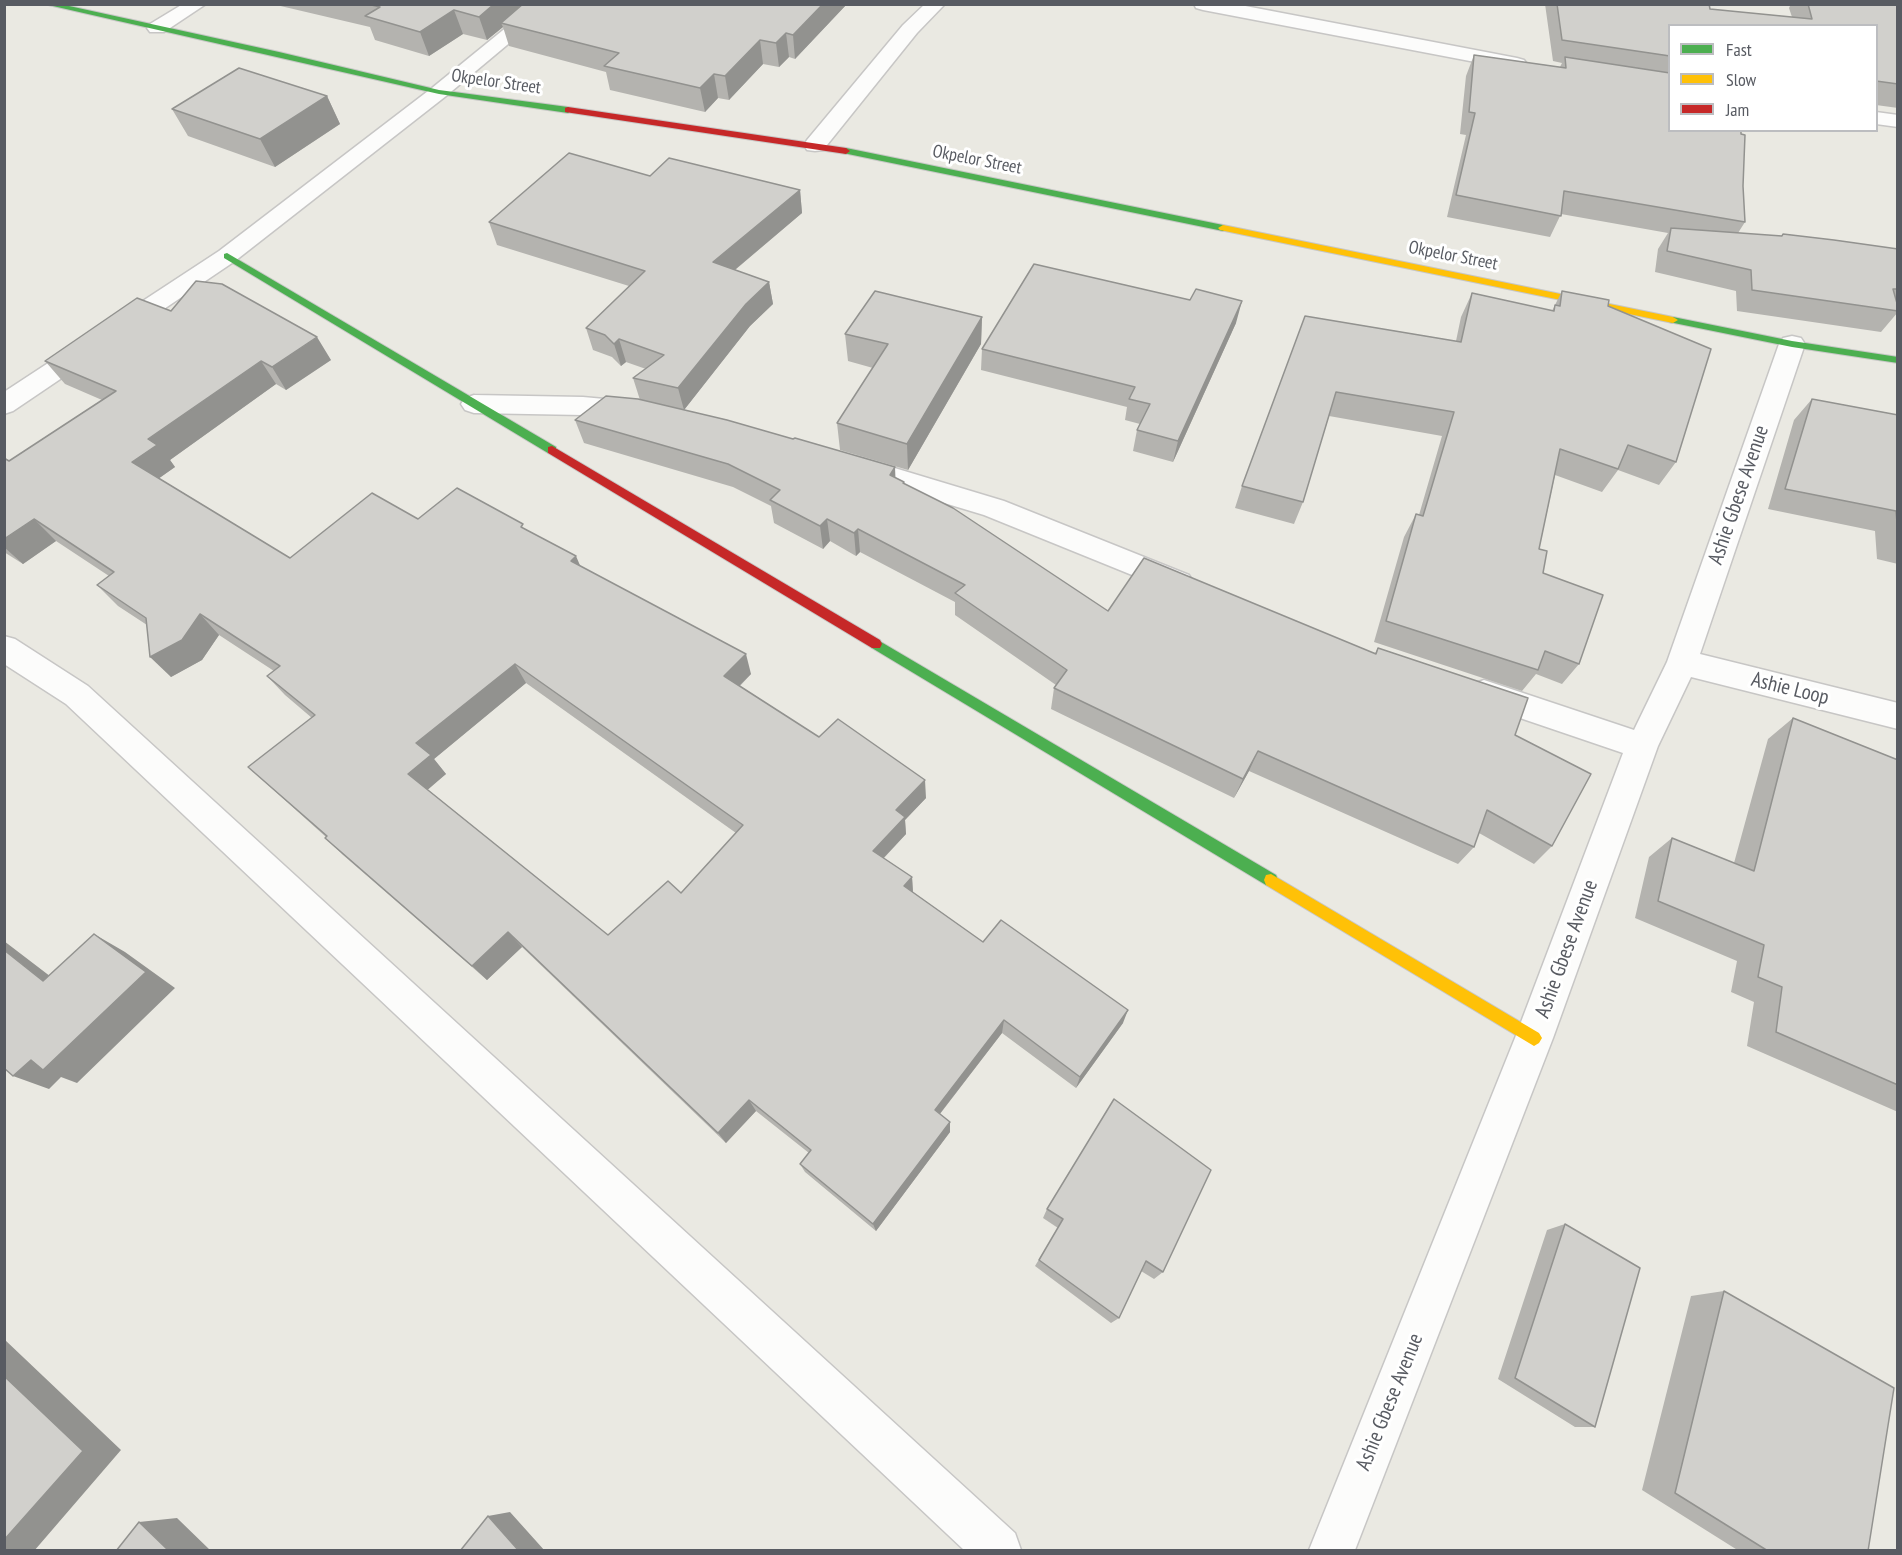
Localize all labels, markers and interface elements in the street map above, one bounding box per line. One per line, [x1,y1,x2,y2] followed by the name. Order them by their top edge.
[1668,24,1878,132] legend
[1726,38,1752,61] text: Fast
[450,65,542,99] street label: Okpelor Street
[1726,68,1756,91] text: Slow
[1726,98,1749,121] text: Jam
[931,141,1023,179] street label: Okpelor Street
[1407,237,1499,275] street label: Okpelor Street
[1703,422,1775,568] street label: Ashie Gbese Avenue
[1749,667,1831,711] street label: Ashie Loop
[1530,876,1604,1022] street label: Ashie Gbese Avenue
[1351,1330,1429,1474] street label: Ashie Gbese Avenue

